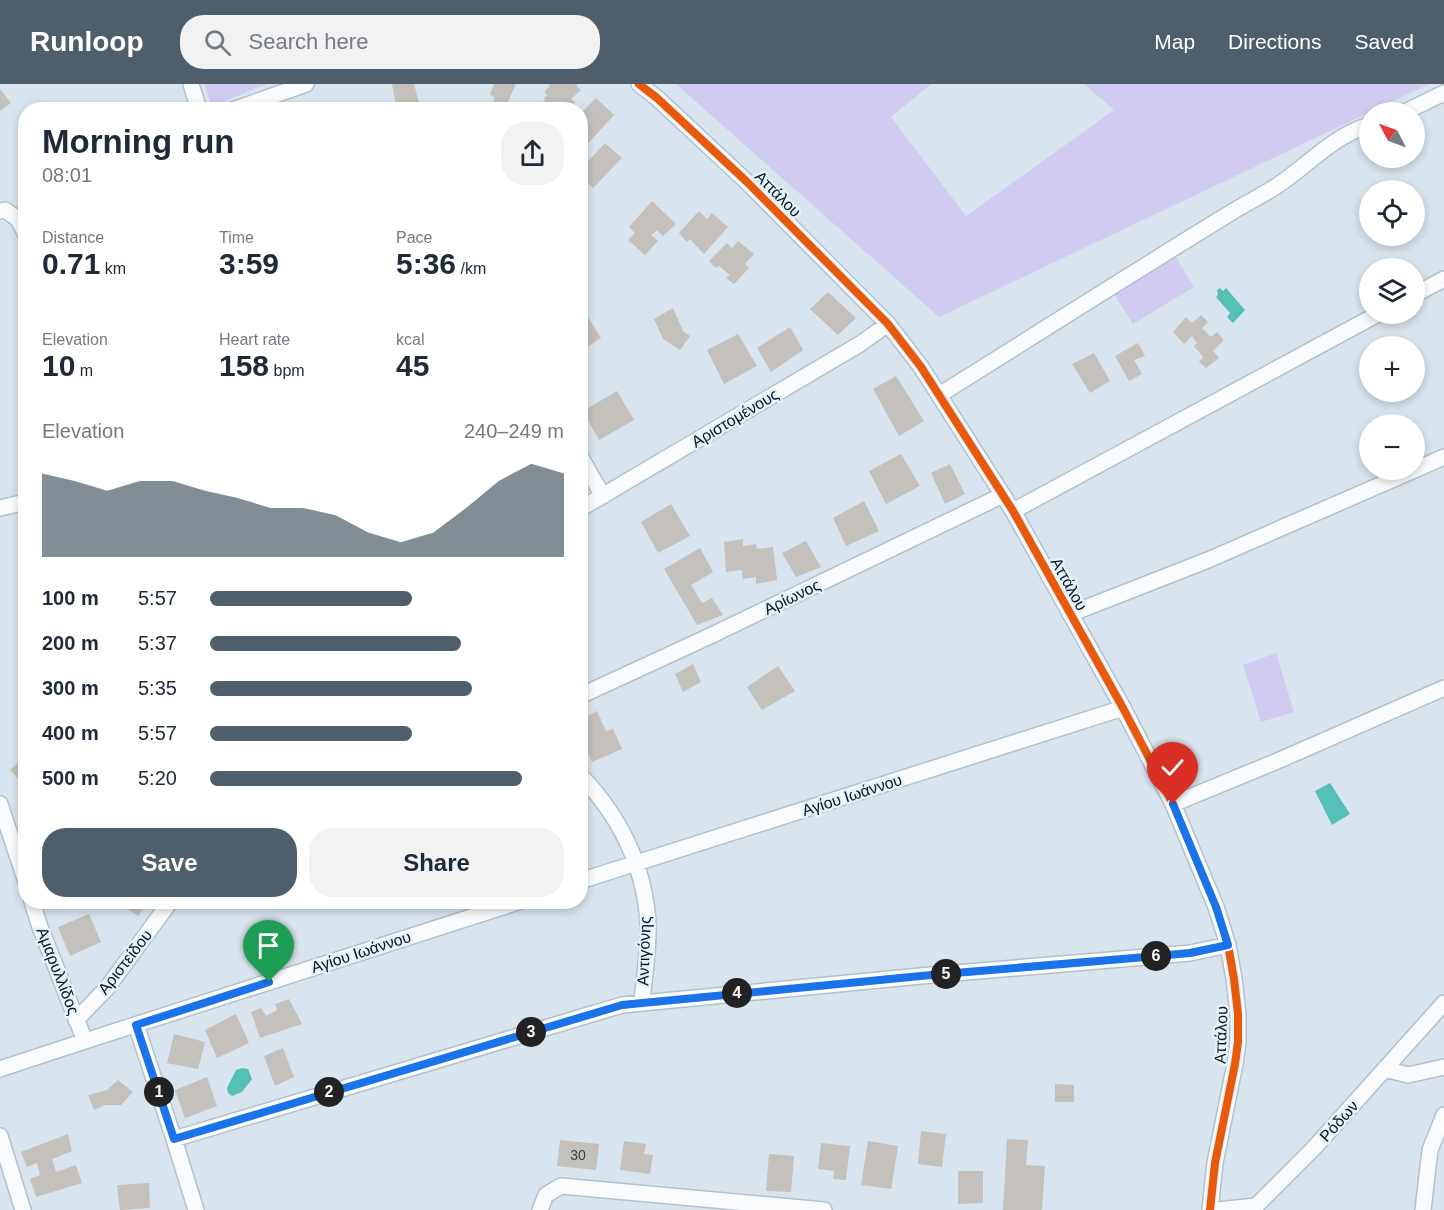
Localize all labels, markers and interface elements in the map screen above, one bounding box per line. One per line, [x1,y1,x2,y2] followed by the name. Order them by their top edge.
[180,15,600,69] search box
[30,26,144,57] text: Runloop
[201,26,234,59] icon: search
[249,29,368,54] text: Search here
[1154,30,1195,53] text: Map
[1228,30,1321,53] text: Directions
[1354,30,1414,53] text: Saved
[1359,102,1425,168] north arrow
[1359,102,1425,480] map controls
[501,122,564,185] button: share
[42,123,234,160] text: Morning run
[42,164,92,186] text: 08:01
[752,168,804,220] street label: Αττάλου
[1359,180,1425,246] button: locate
[42,229,104,246] text: Distance
[219,229,254,246] text: Time
[396,229,432,246] text: Pace
[42,247,100,280] text: 0.71
[219,247,279,280] text: 3:59
[396,247,456,280] text: 5:36
[1359,258,1425,324] button: layers
[100,260,126,277] text: km
[456,260,486,277] text: /km
[42,331,108,348] text: Elevation
[219,331,290,348] text: Heart rate
[396,331,424,348] text: kcal
[1359,336,1425,402] button: +
[42,349,75,382] text: 10
[219,349,269,382] text: 158
[396,349,429,382] text: 45
[75,362,93,379] text: m
[269,362,305,379] text: bpm
[689,385,782,450] street label: Αριστομένους
[1359,414,1425,480] button: −
[42,420,124,442] text: Elevation
[464,420,564,442] text: 240–249 m
[1048,555,1090,613] street label: Αττάλου
[761,576,823,618] street label: Αρίωνος
[42,587,99,609] text: 100 m
[138,587,177,609] text: 5:57
[42,632,99,654] text: 200 m
[138,632,177,654] text: 5:37
[42,677,99,699] text: 300 m
[138,677,177,699] text: 5:35
[42,722,99,744] text: 400 m
[138,722,177,744] text: 5:57
[1147,742,1198,804] pin
[1156,751,1189,784] icon: check
[42,767,99,789] text: 500 m
[138,767,177,789] text: 5:20
[800,771,904,819] street label: Αγίου Ιωάννου
[42,828,297,897] button: Save
[309,828,564,897] button: Share
[634,916,654,986] street label: Αντιγόνης
[243,920,294,982] pin
[34,925,83,1017] street label: Αμαρυλλίδος
[95,927,155,997] street label: Αριστείδου
[309,928,413,976] street label: Αγίου Ιωάννου
[252,929,285,962] icon: arrive
[1141,941,1171,971] pin: 6
[1152,947,1160,964] text: 6
[931,959,961,989] pin: 5
[942,965,950,982] text: 5
[722,978,752,1008] pin: 4
[733,984,741,1001] text: 4
[1211,1006,1231,1064] street label: Αττάλου
[516,1017,546,1047] pin: 3
[527,1023,535,1040] text: 3
[144,1077,174,1107] pin: 1
[314,1077,344,1107] pin: 2
[155,1083,163,1100] text: 1
[325,1083,333,1100] text: 2
[1316,1097,1362,1145] street label: Ρόδων
[570,1147,586,1163] house number: 30

